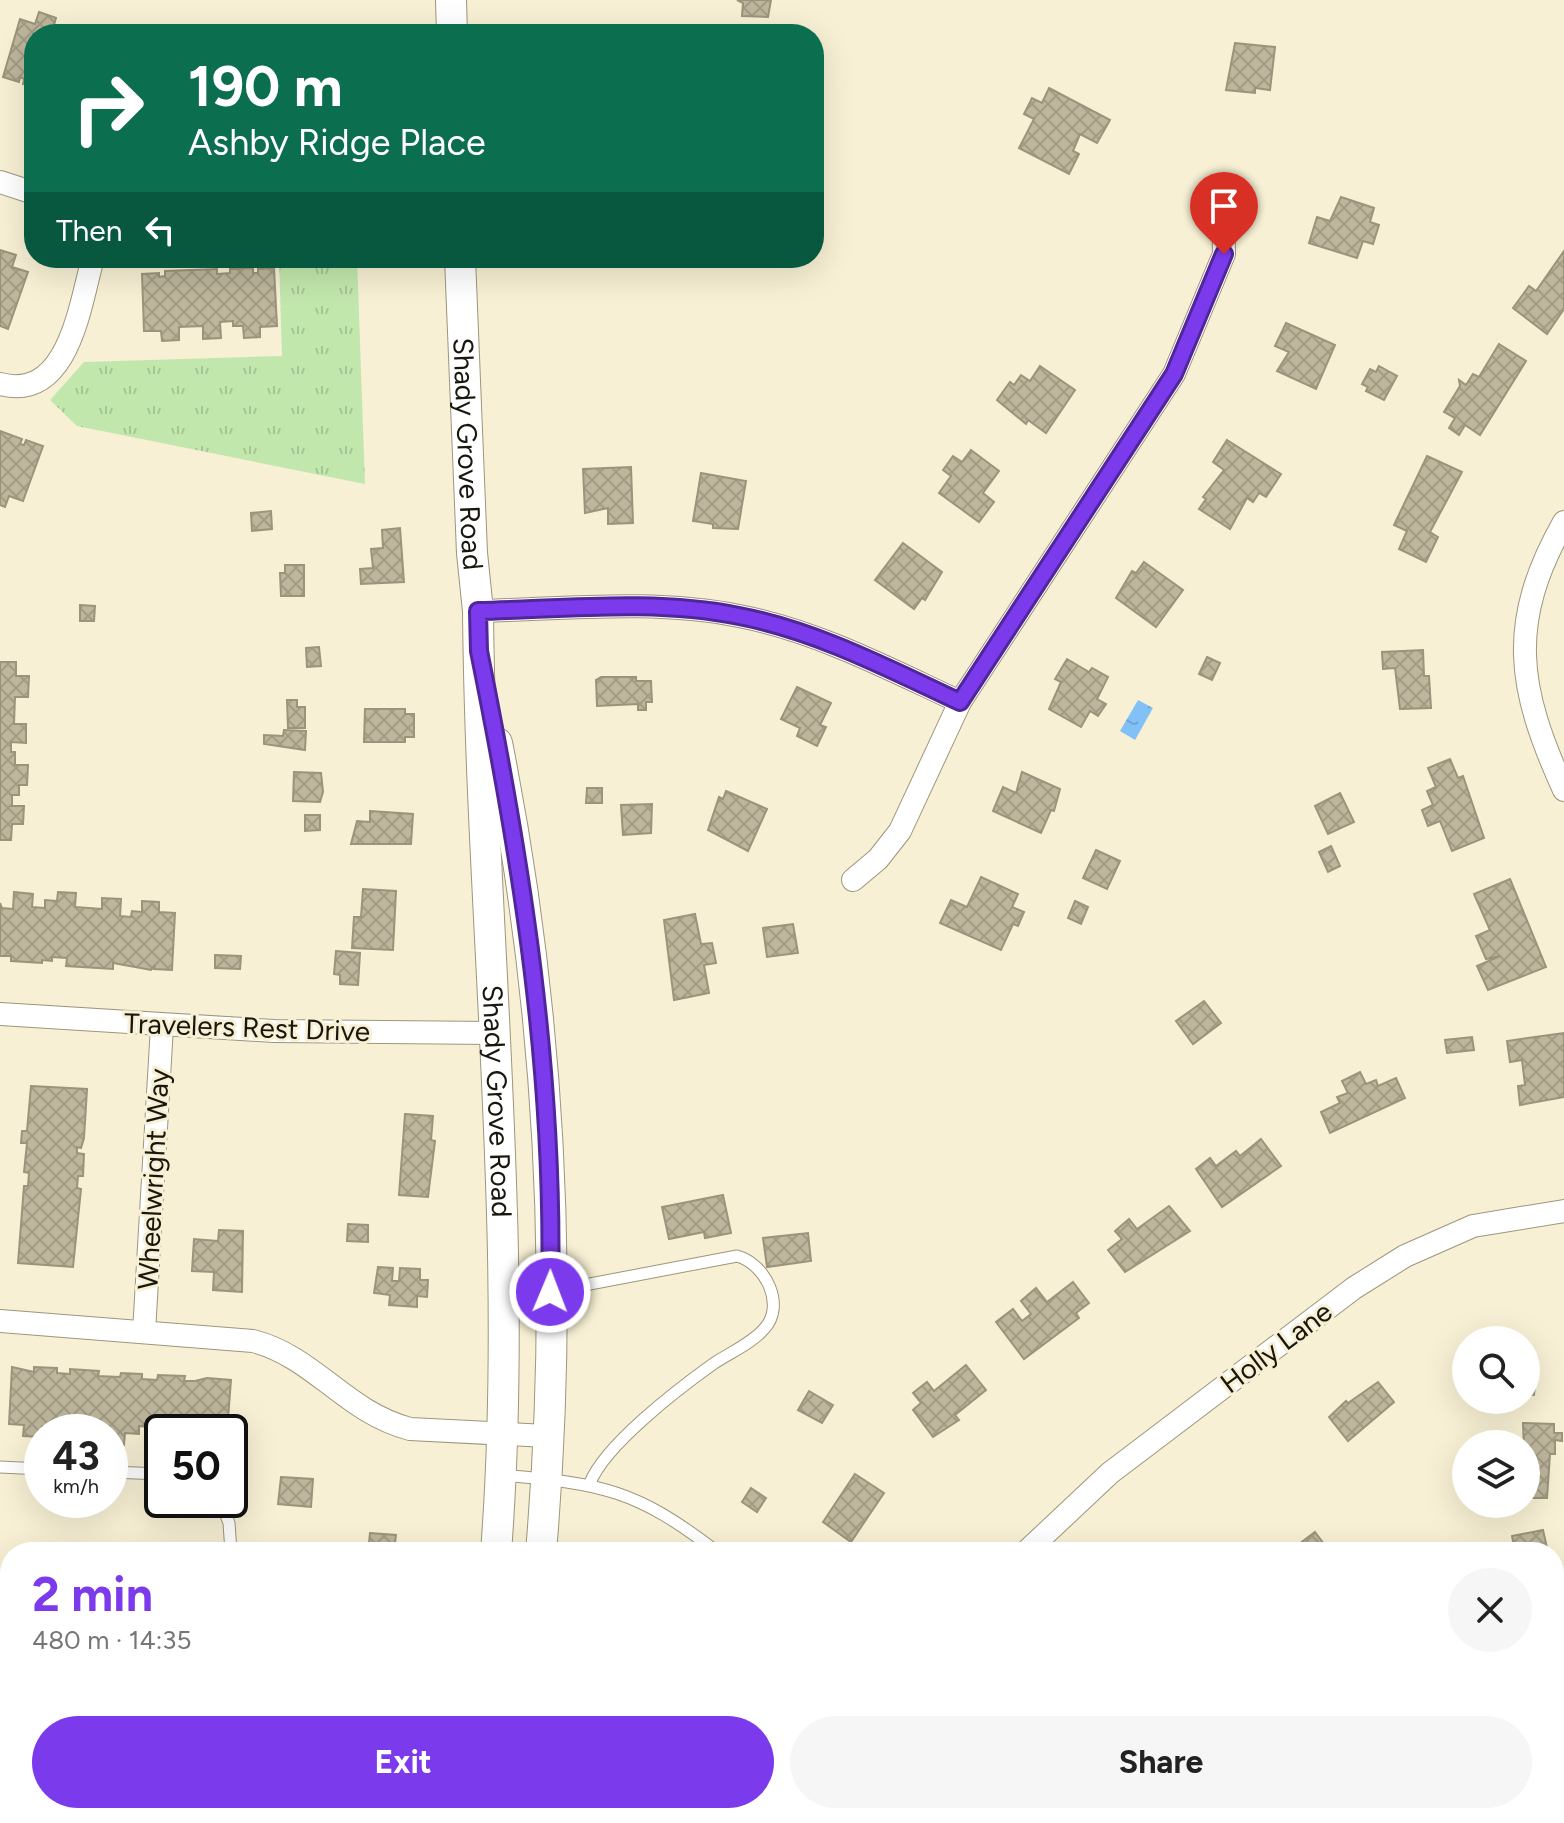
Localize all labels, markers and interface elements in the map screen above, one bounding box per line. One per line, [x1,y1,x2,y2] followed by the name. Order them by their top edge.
[188,53,343,120] text: 190 m
[56,56,160,160] icon: right
[188,121,486,164] text: Ashby Ridge Place
[1190,172,1258,254] pin
[1202,184,1246,228] icon: arrive
[138,208,182,252] icon: left
[56,212,122,249] text: Then
[446,337,491,572] street label: Shady Grove Road
[475,984,519,1218] street label: Shady Grove Road
[123,1006,371,1048] street label: Travelers Rest Drive
[130,1067,176,1290] street label: Wheelwright Way
[508,1250,592,1334] position arrow
[1213,1294,1339,1400] street label: Holly Lane
[1452,1326,1540,1518] map controls
[1452,1326,1540,1414] button: search
[144,1414,248,1518] speed limit sign: 50
[1452,1430,1540,1518] button: layers
[52,1432,100,1480] text: 43
[53,1474,99,1498] text: km/h
[32,1565,153,1623] text: 2 min
[1448,1568,1532,1652] button: close
[32,1624,191,1656] text: 480 m · 14:35
[32,1716,774,1808] button: Exit
[790,1716,1532,1808] button: Share

